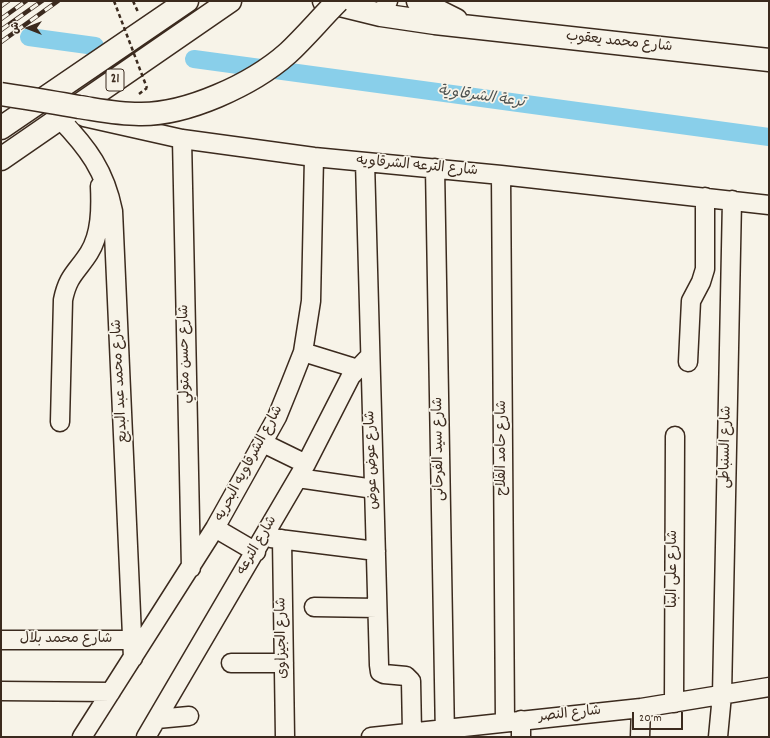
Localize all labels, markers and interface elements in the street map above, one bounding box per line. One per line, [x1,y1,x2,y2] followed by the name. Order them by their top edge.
[8,8,48,48] north arrow
[8,22,24,34] text: ش
[565,29,673,57] street label: شارع محمد يعقوب
[106,69,124,91] road number: 21
[436,83,526,113] water label: ترعة الشرقاوية
[355,153,479,181] street label: شارع الترعه الشرقاويه
[177,304,195,404] street label: شارع حسن متولي
[109,319,133,443] street label: شارع محمد عبد البديع
[431,397,449,501] street label: شارع سيد الفرحانى
[495,400,511,496] street label: شارع حامد الفلاح
[212,403,288,525] street label: شارع الشرقاويه البحريه
[718,405,736,489] street label: شارع السنباطى
[363,410,383,510] street label: شارع عوض عوض
[234,514,282,578] street label: شارع الترعه
[666,530,682,608] street label: شارع على البنا
[274,597,292,679] street label: شارع الجيزاوى
[20,632,112,648] street label: شارع محمد بلال
[538,703,602,727] street label: شارع النصر
[634,704,685,730] scale bar
[639,710,662,727] text: 20 m

